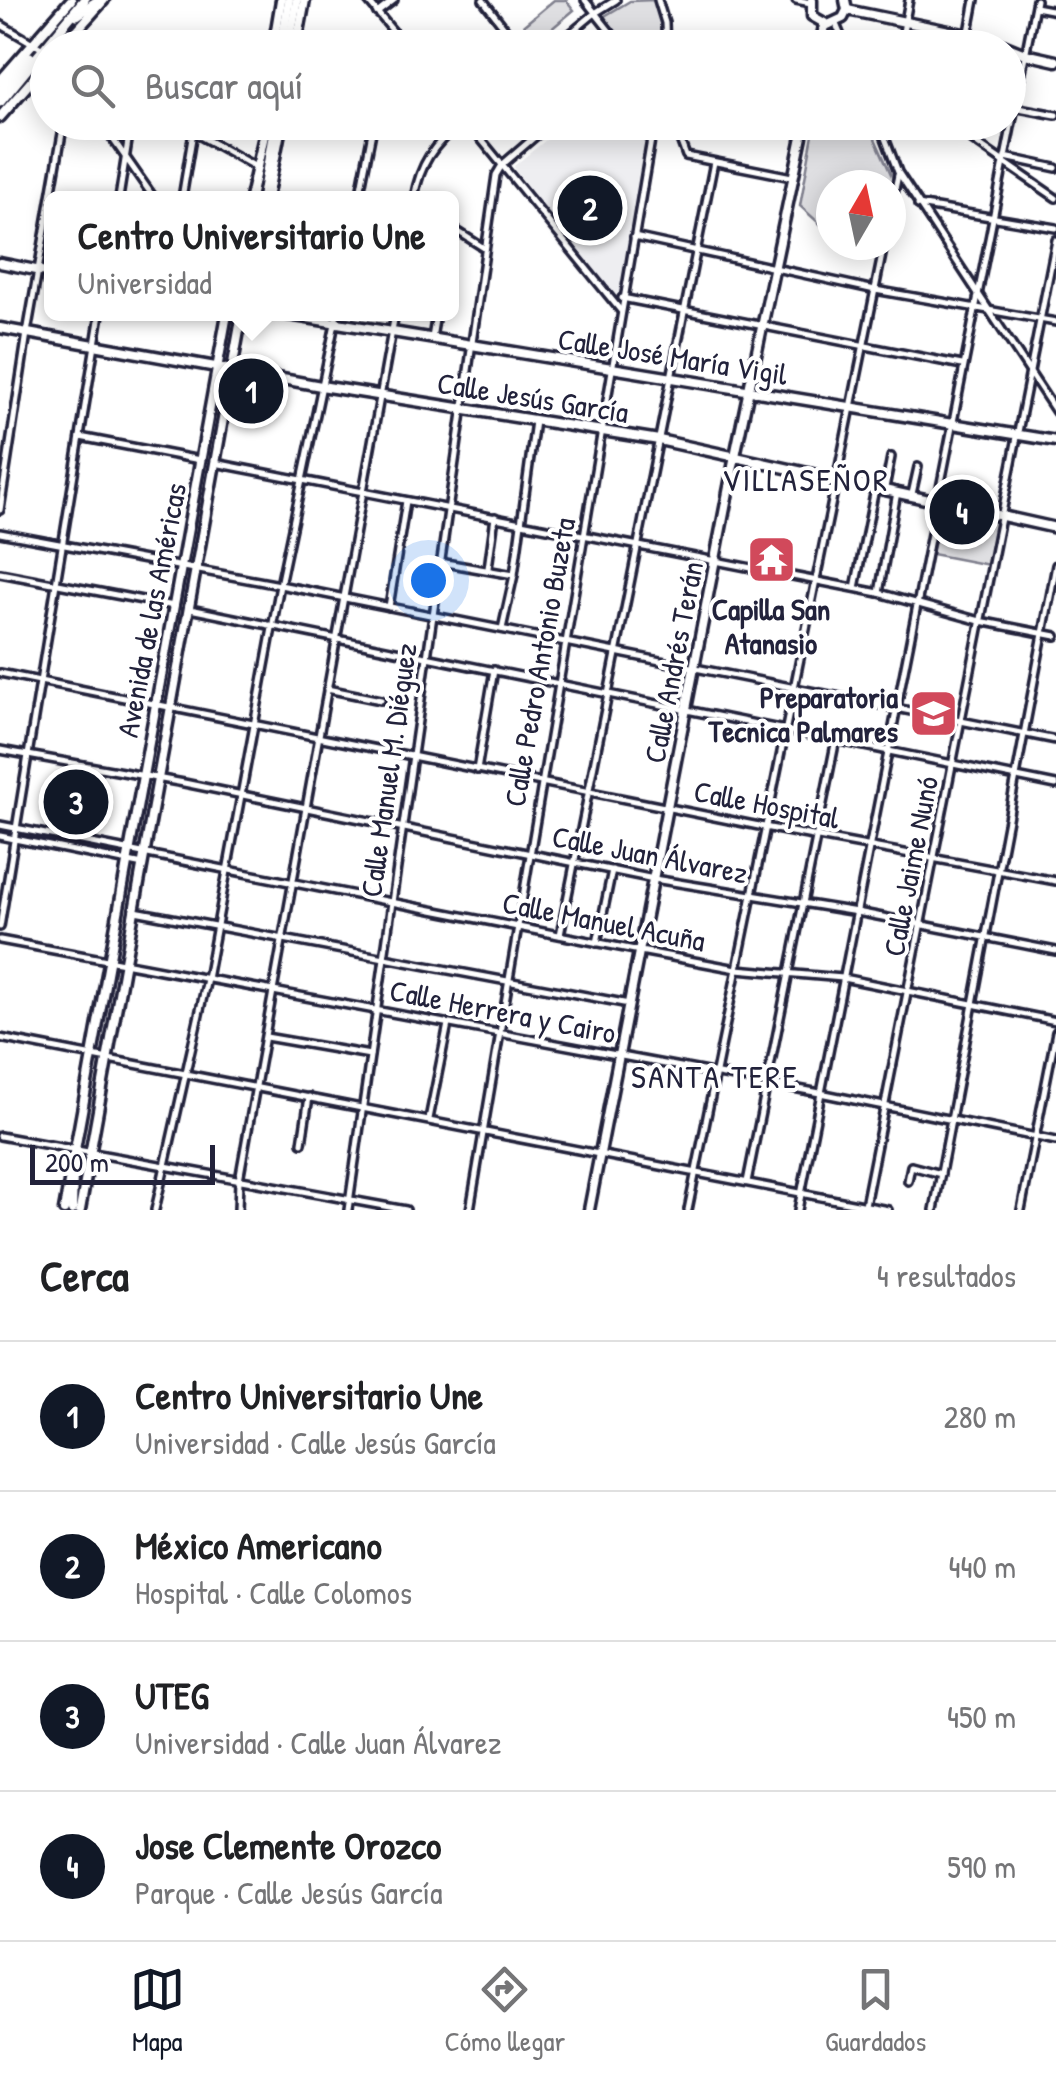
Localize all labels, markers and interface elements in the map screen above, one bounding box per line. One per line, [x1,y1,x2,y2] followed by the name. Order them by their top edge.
[30,30,1026,140] search box
[65,58,120,113] icon: search
[145,59,303,111] text: Buscar aquí
[558,170,622,246] pin: 2
[816,170,906,260] north arrow
[44,191,459,321] popup
[78,209,425,261] text: Centro Universitario Une
[78,261,212,304] text: Universidad
[555,318,791,394] street label: Calle José María Vigil
[218,354,284,428] pin: 1
[435,362,632,432] street label: Calle Jesús García
[722,458,890,501] district label: VILLASEÑOR
[930,474,994,550] pin: 4
[107,479,195,741] street label: Avenida de las Américas
[494,514,584,810] street label: Calle Pedro Antonio Buzeta
[745,534,797,586] temple icon: Capilla San Atanasio
[403,555,454,606] your location
[634,558,712,766] street label: Calle Andrés Terán
[712,589,830,663] place label: Capilla San Atanasio
[350,640,426,900] street label: Calle Manuel M. Diéguez
[707,677,898,751] place label: Preparatoria Tecnica Palmares
[907,688,959,740] school or university icon: Preparatoria Tecnica Palmares
[44,764,108,840] pin: 3
[691,770,843,838] street label: Calle Hospital
[873,773,947,959] street label: Calle Jaime Nunó
[549,815,751,893] street label: Calle Juan Álvarez
[499,882,709,960] street label: Calle Manuel Acuña
[387,969,619,1053] street label: Calle Herrera y Cairo
[631,1055,799,1098] district label: SANTA TERE
[30,1140,215,1184] scale bar
[45,1143,109,1181] text: 200 m
[40,1247,129,1304] text: Cerca
[877,1254,1016,1297] text: 4 resultados
[135,1369,483,1421] text: Centro Universitario Une
[67,1395,78,1438] text: 1
[944,1395,1016,1438] text: 280 m
[135,1421,496,1464] text: Universidad · Calle Jesús García
[135,1519,382,1571] text: México Americano
[65,1545,80,1588] text: 2
[949,1545,1016,1588] text: 440 m
[135,1571,412,1614] text: Hospital · Calle Colomos
[135,1669,209,1721] text: UTEG
[65,1695,80,1738] text: 3
[947,1695,1016,1738] text: 450 m
[135,1721,501,1764] text: Universidad · Calle Juan Álvarez
[135,1819,441,1871] text: Jose Clemente Orozco
[66,1845,79,1888] text: 4
[947,1845,1016,1888] text: 590 m
[135,1871,442,1914] text: Parque · Calle Jesús García
[130,1962,185,2060] tab: Mapa
[444,1962,565,2060] tab: Cómo llegar
[825,1962,926,2060] tab: Guardados

